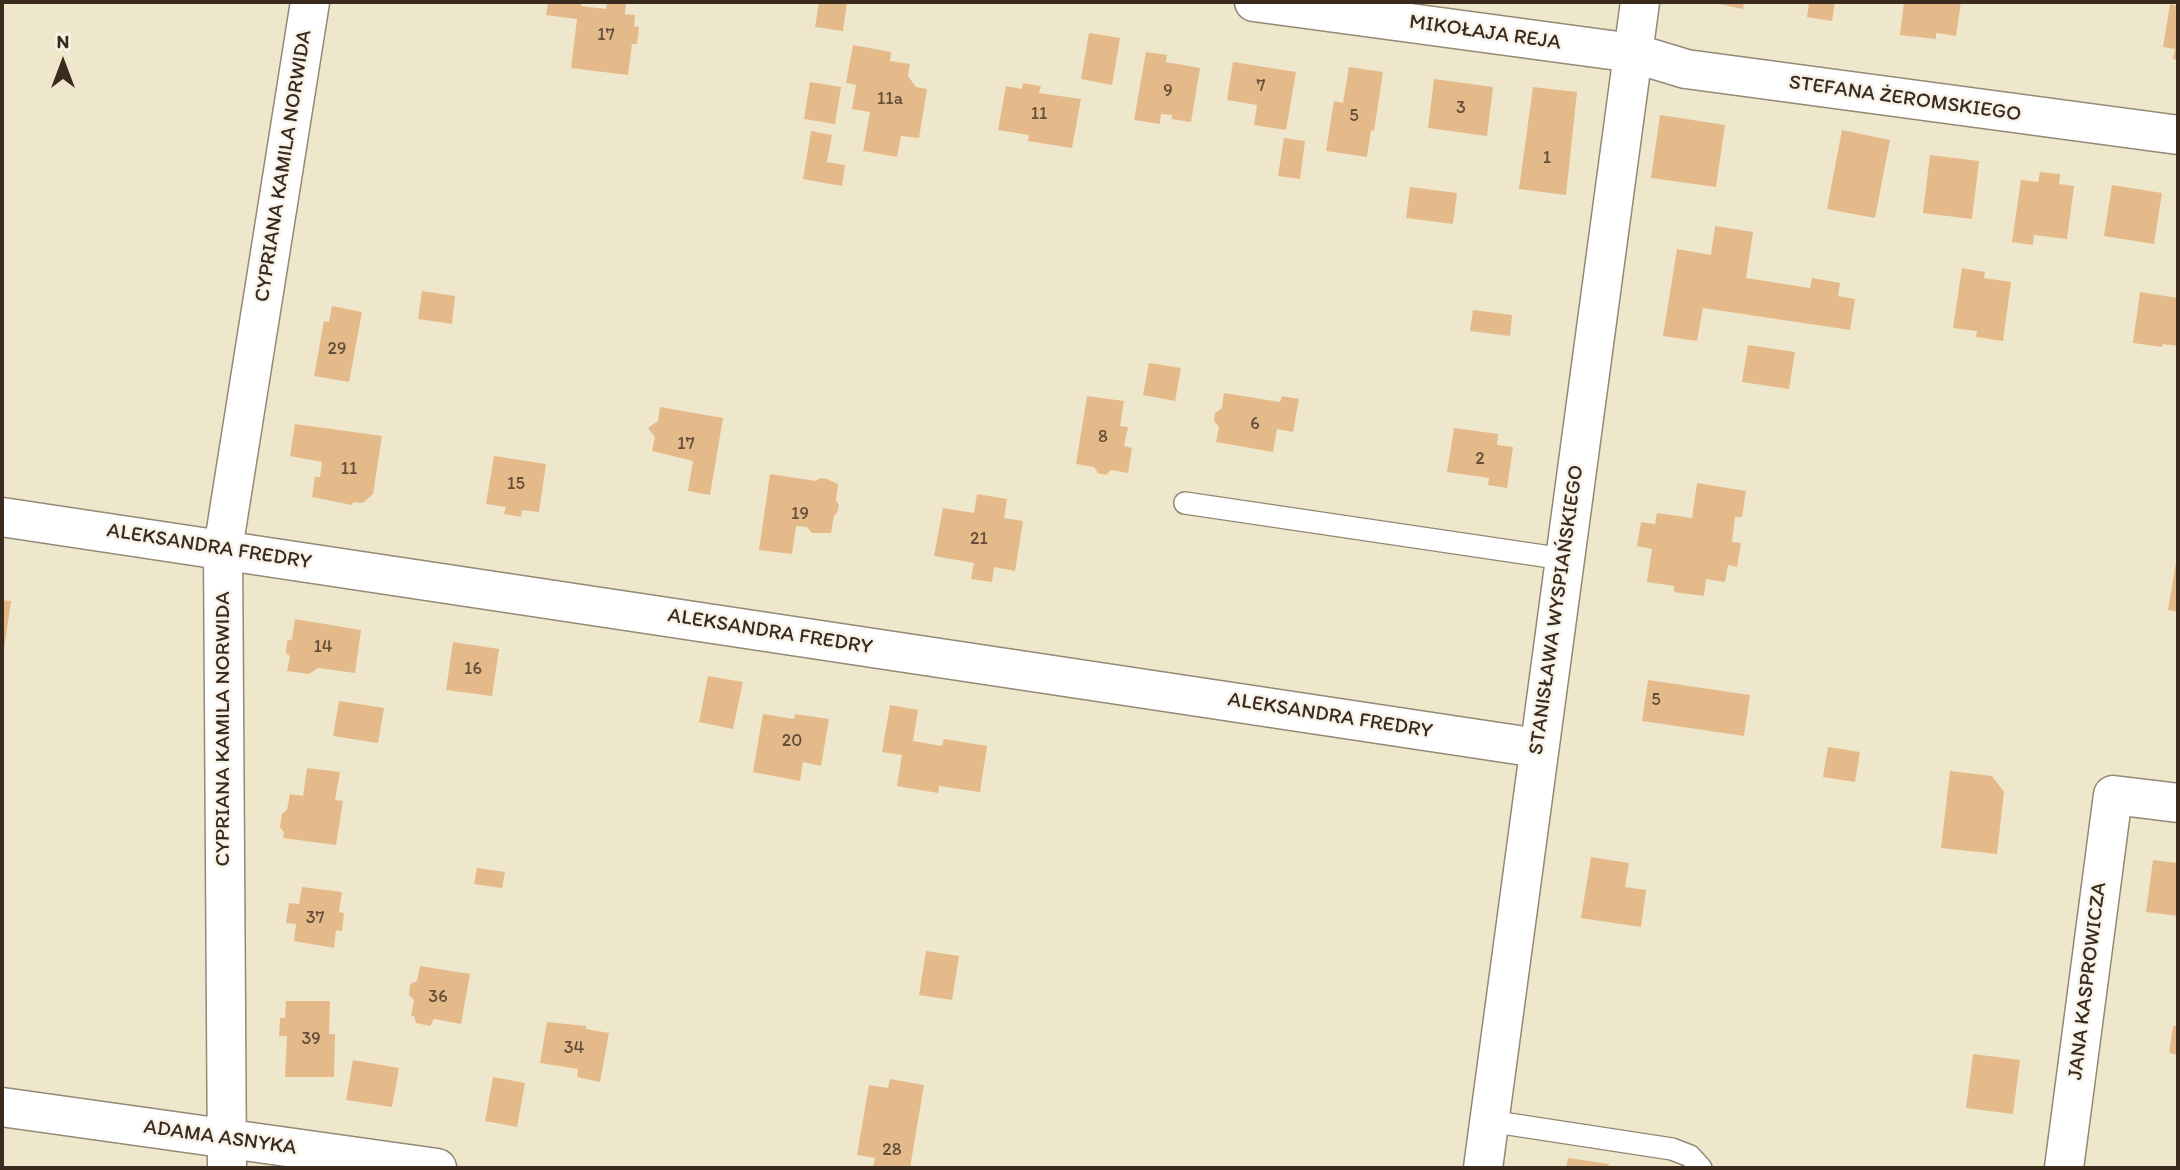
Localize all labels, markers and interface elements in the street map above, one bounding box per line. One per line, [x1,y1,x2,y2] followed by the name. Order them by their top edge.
[1408,10,1562,56] street label: MIKOŁAJA REJA
[597,24,615,46] house number: 17
[28,28,98,98] north arrow
[250,28,318,304] street label: CYPRIANA KAMILA NORWIDA
[57,30,69,53] text: N
[1787,70,2023,128] street label: STEFANA ŻEROMSKIEGO
[1257,75,1265,97] house number: 7
[1163,80,1173,102] house number: 9
[877,88,903,110] house number: 11a
[1456,97,1466,119] house number: 3
[1031,103,1047,125] house number: 11
[1349,105,1359,127] house number: 5
[1543,147,1551,169] house number: 1
[328,338,346,360] house number: 29
[1250,413,1260,435] house number: 6
[1098,426,1108,448] house number: 8
[677,433,695,455] house number: 17
[1475,448,1485,470] house number: 2
[341,458,357,480] house number: 11
[1524,463,1590,757] street label: STANISŁAWA WYSPIAŃSKIEGO
[507,473,525,495] house number: 15
[791,503,809,525] house number: 19
[105,518,313,576] street label: ALEKSANDRA FREDRY
[970,528,988,550] house number: 21
[211,591,237,867] street label: CYPRIANA KAMILA NORWIDA
[666,603,874,661] street label: ALEKSANDRA FREDRY
[313,636,333,658] house number: 14
[464,658,482,680] house number: 16
[1226,687,1434,745] street label: ALEKSANDRA FREDRY
[1651,689,1661,711] house number: 5
[782,730,802,752] house number: 20
[2063,881,2113,1081] street label: JANA KASPROWICZA
[306,907,324,929] house number: 37
[428,986,448,1008] house number: 36
[301,1028,321,1050] house number: 39
[564,1037,584,1059] house number: 34
[142,1115,298,1161] street label: ADAMA ASNYKA
[882,1139,902,1161] house number: 28

